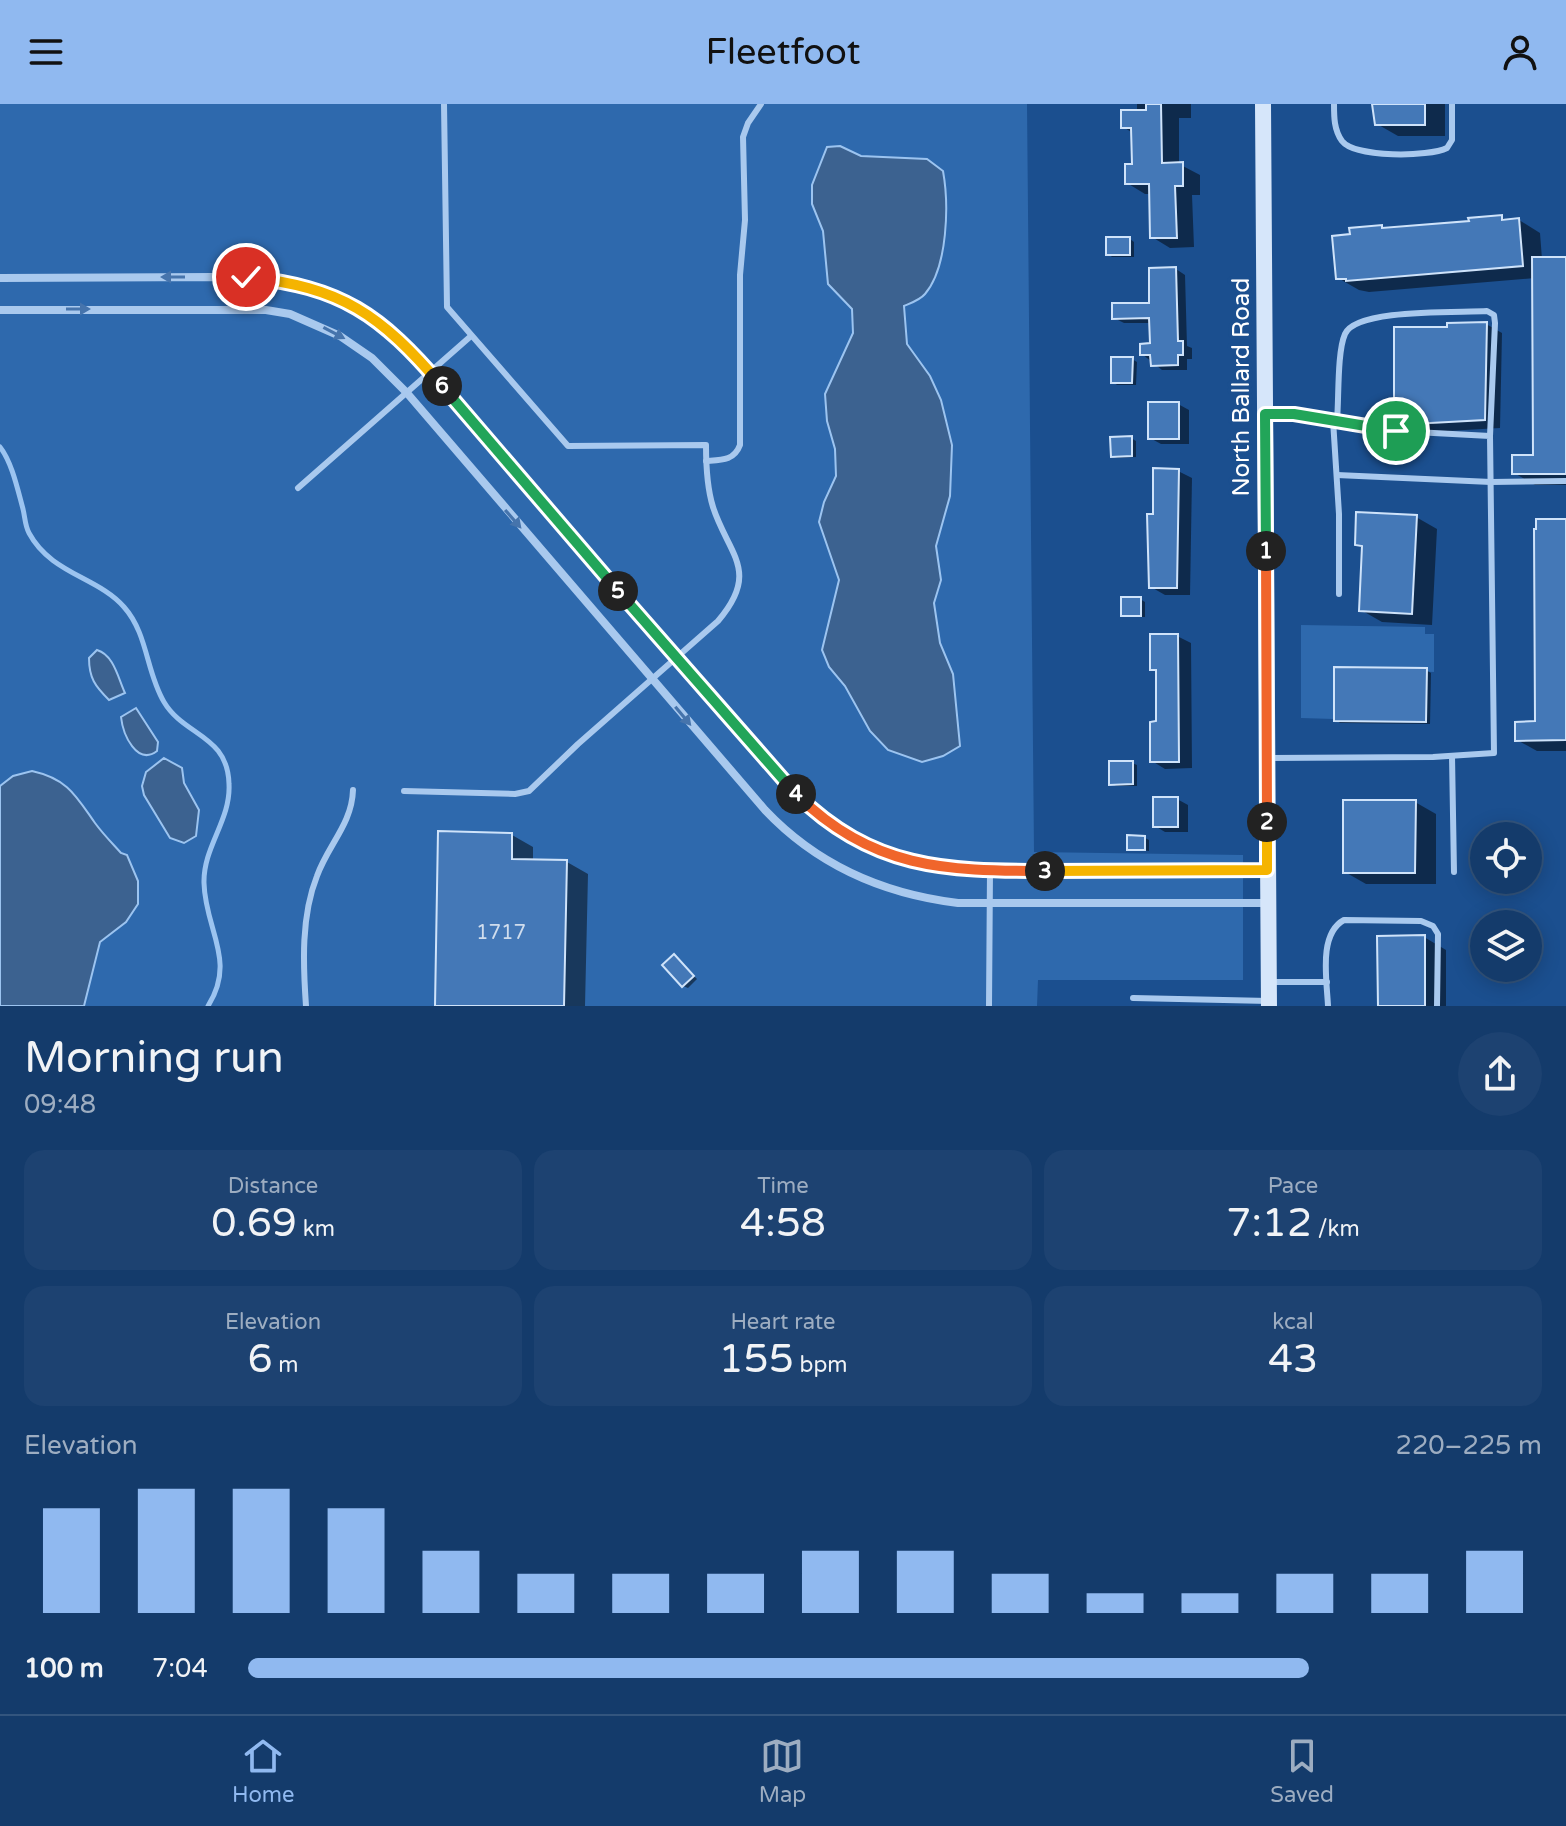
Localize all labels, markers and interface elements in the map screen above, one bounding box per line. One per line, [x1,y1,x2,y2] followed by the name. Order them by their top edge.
[24,30,68,74] icon: menu
[1498,30,1542,74] icon: person
[705,31,861,74] text: Fleetfoot
[212,243,280,311] pin
[224,255,268,299] icon: check
[160,271,185,283] one-way arrow
[1227,278,1256,496] street label: North Ballard Road
[66,303,91,315] one-way arrow
[322,326,345,339] one-way arrow
[422,366,462,406] pin: 6
[435,373,449,399] text: 6
[1362,397,1430,465] pin
[1374,409,1418,453] icon: arrive
[504,509,522,528] one-way arrow
[1246,531,1286,571] pin: 1
[1259,538,1273,564] text: 1
[598,571,638,611] pin: 5
[611,578,625,604] text: 5
[674,705,691,725] one-way arrow
[776,774,816,814] pin: 4
[789,781,803,807] text: 4
[1247,802,1287,842] pin: 2
[1260,809,1274,835] text: 2
[1470,822,1542,982] map controls
[1470,822,1542,894] button: locate
[1025,851,1065,891] pin: 3
[1038,858,1052,884] text: 3
[1470,910,1542,982] button: layers
[476,921,526,945] house number: 1717
[24,1032,284,1085] text: Morning run
[1458,1032,1542,1116] button: share
[24,1089,96,1120] text: 09:48
[228,1173,318,1199] text: Distance
[757,1173,809,1199] text: Time
[1268,1173,1318,1199] text: Pace
[211,1199,297,1247] text: 0.69
[740,1199,826,1247] text: 4:58
[1226,1199,1312,1247] text: 7:12
[297,1216,335,1242] text: km
[1312,1216,1360,1242] text: /km
[225,1309,321,1335] text: Elevation
[731,1309,835,1335] text: Heart rate
[1272,1309,1314,1335] text: kcal
[247,1335,273,1383] text: 6
[718,1335,794,1383] text: 155
[1268,1335,1318,1383] text: 43
[273,1352,299,1378] text: m
[794,1352,848,1378] text: bpm
[24,1430,138,1461] text: Elevation
[1396,1430,1542,1461] text: 220–225 m
[24,1653,104,1684] text: 100 m
[152,1653,208,1684] text: 7:04
[232,1734,294,1808] tab: Home
[759,1734,806,1808] tab: Map
[1270,1734,1334,1808] tab: Saved

